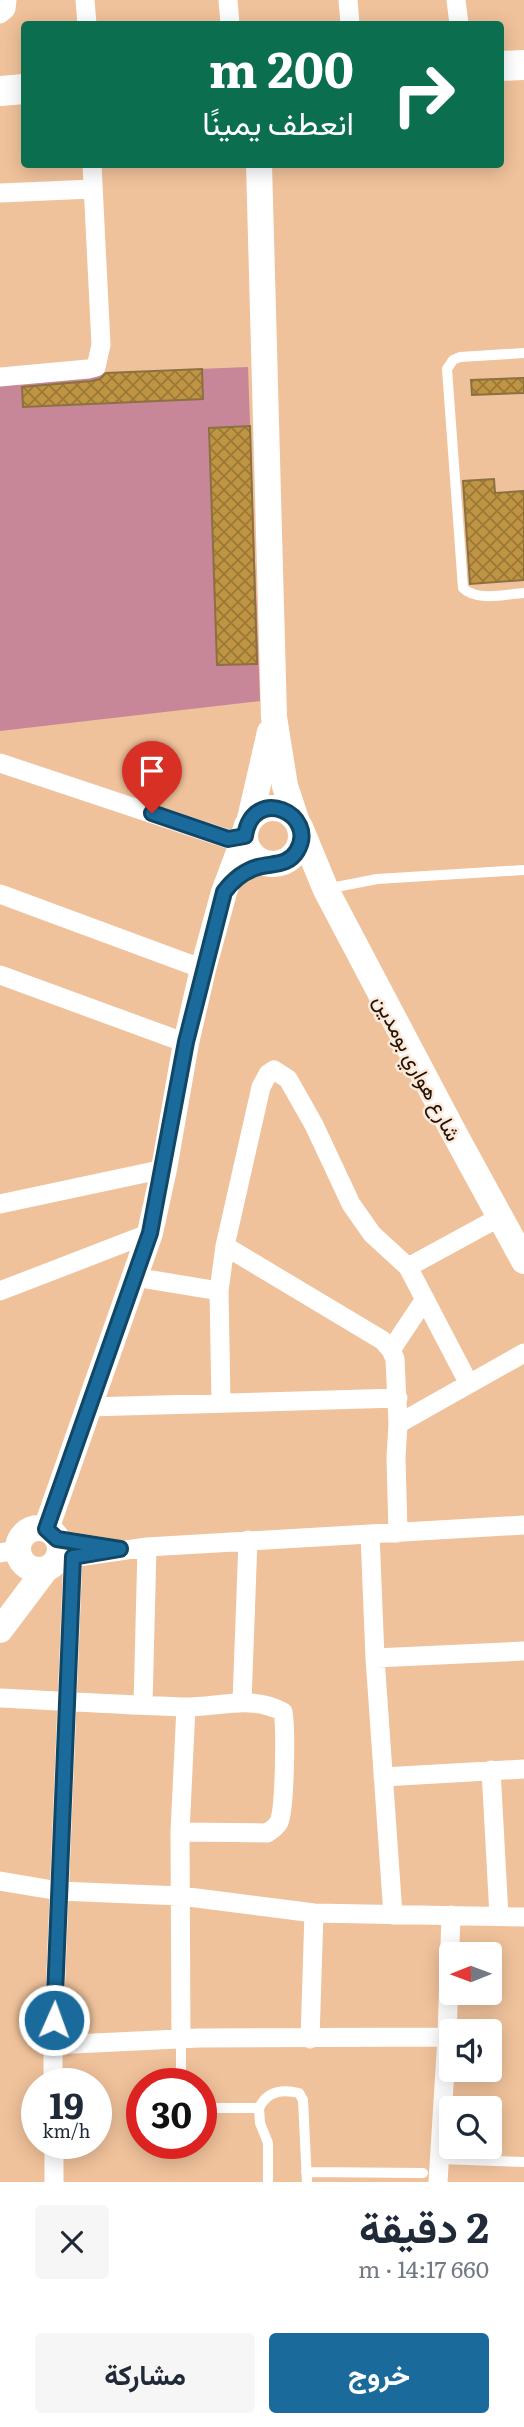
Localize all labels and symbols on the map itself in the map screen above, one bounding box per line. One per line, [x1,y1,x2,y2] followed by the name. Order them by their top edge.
[122,741,182,813] pin
[364,988,471,1148] street label: شارع هواري بومدين
[439,1942,502,2006] north arrow
[17,1983,91,2057] position arrow
[126,2068,217,2159] speed limit sign: 30

